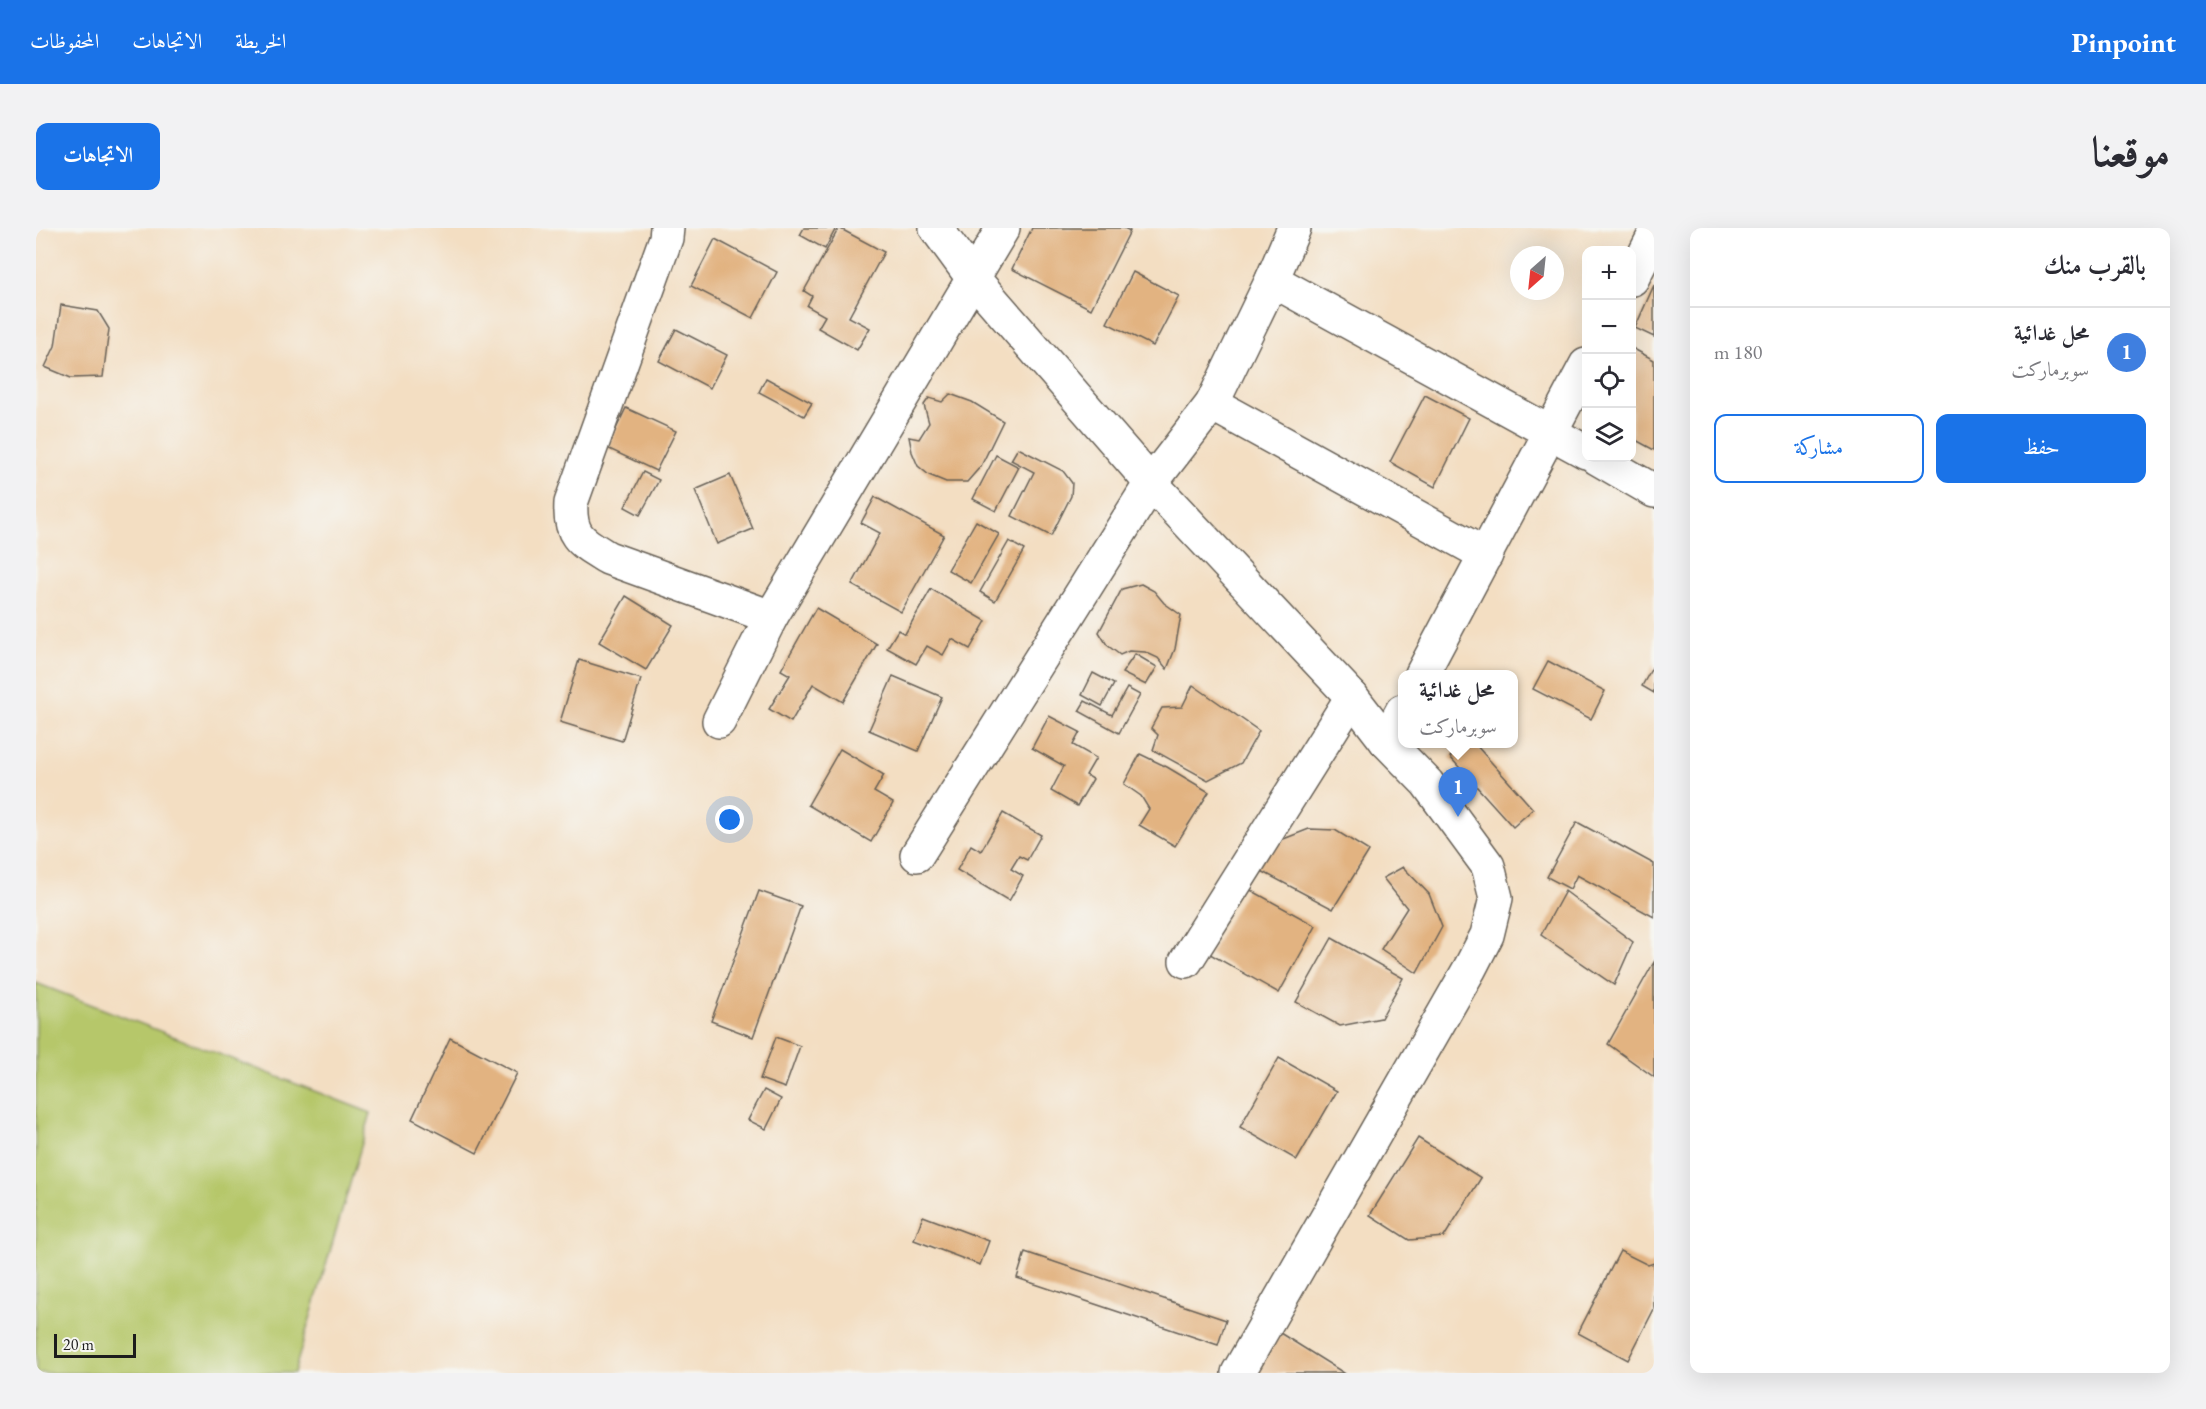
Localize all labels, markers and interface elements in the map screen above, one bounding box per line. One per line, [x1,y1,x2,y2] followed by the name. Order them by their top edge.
[2071,24,2176,60] text: Pinpoint
[30,27,99,54] text: المحفوظات
[132,27,202,54] text: الاتجاهات
[235,27,286,54] text: الخريطة
[36,123,160,190] button: الاتجاهات
[2092,124,2170,179] text: موقعنا
[1510,246,1564,300] north arrow
[1582,246,1636,462] map controls
[1582,246,1636,300] button: +
[2044,248,2146,282] text: بالقرب منك
[1582,300,1636,354] button: −
[2014,318,2089,347] text: محل غدائية
[1714,339,1762,365] text: 180 m
[2121,339,2132,365] text: 1
[1582,354,1636,408] button: locate
[2011,356,2089,382] text: سوبرماركت
[1582,408,1636,462] button: layers
[1714,414,1924,483] button: مشاركة
[1936,414,2146,483] button: حفظ
[1398,670,1518,748] popup
[1419,675,1494,704] text: محل غدائية
[1419,713,1497,739] text: سوبرماركت
[1438,768,1478,817] pin: 1
[715,805,744,834] your location
[54,1331,136,1358] scale bar
[63,1334,94,1355] text: 20 m

